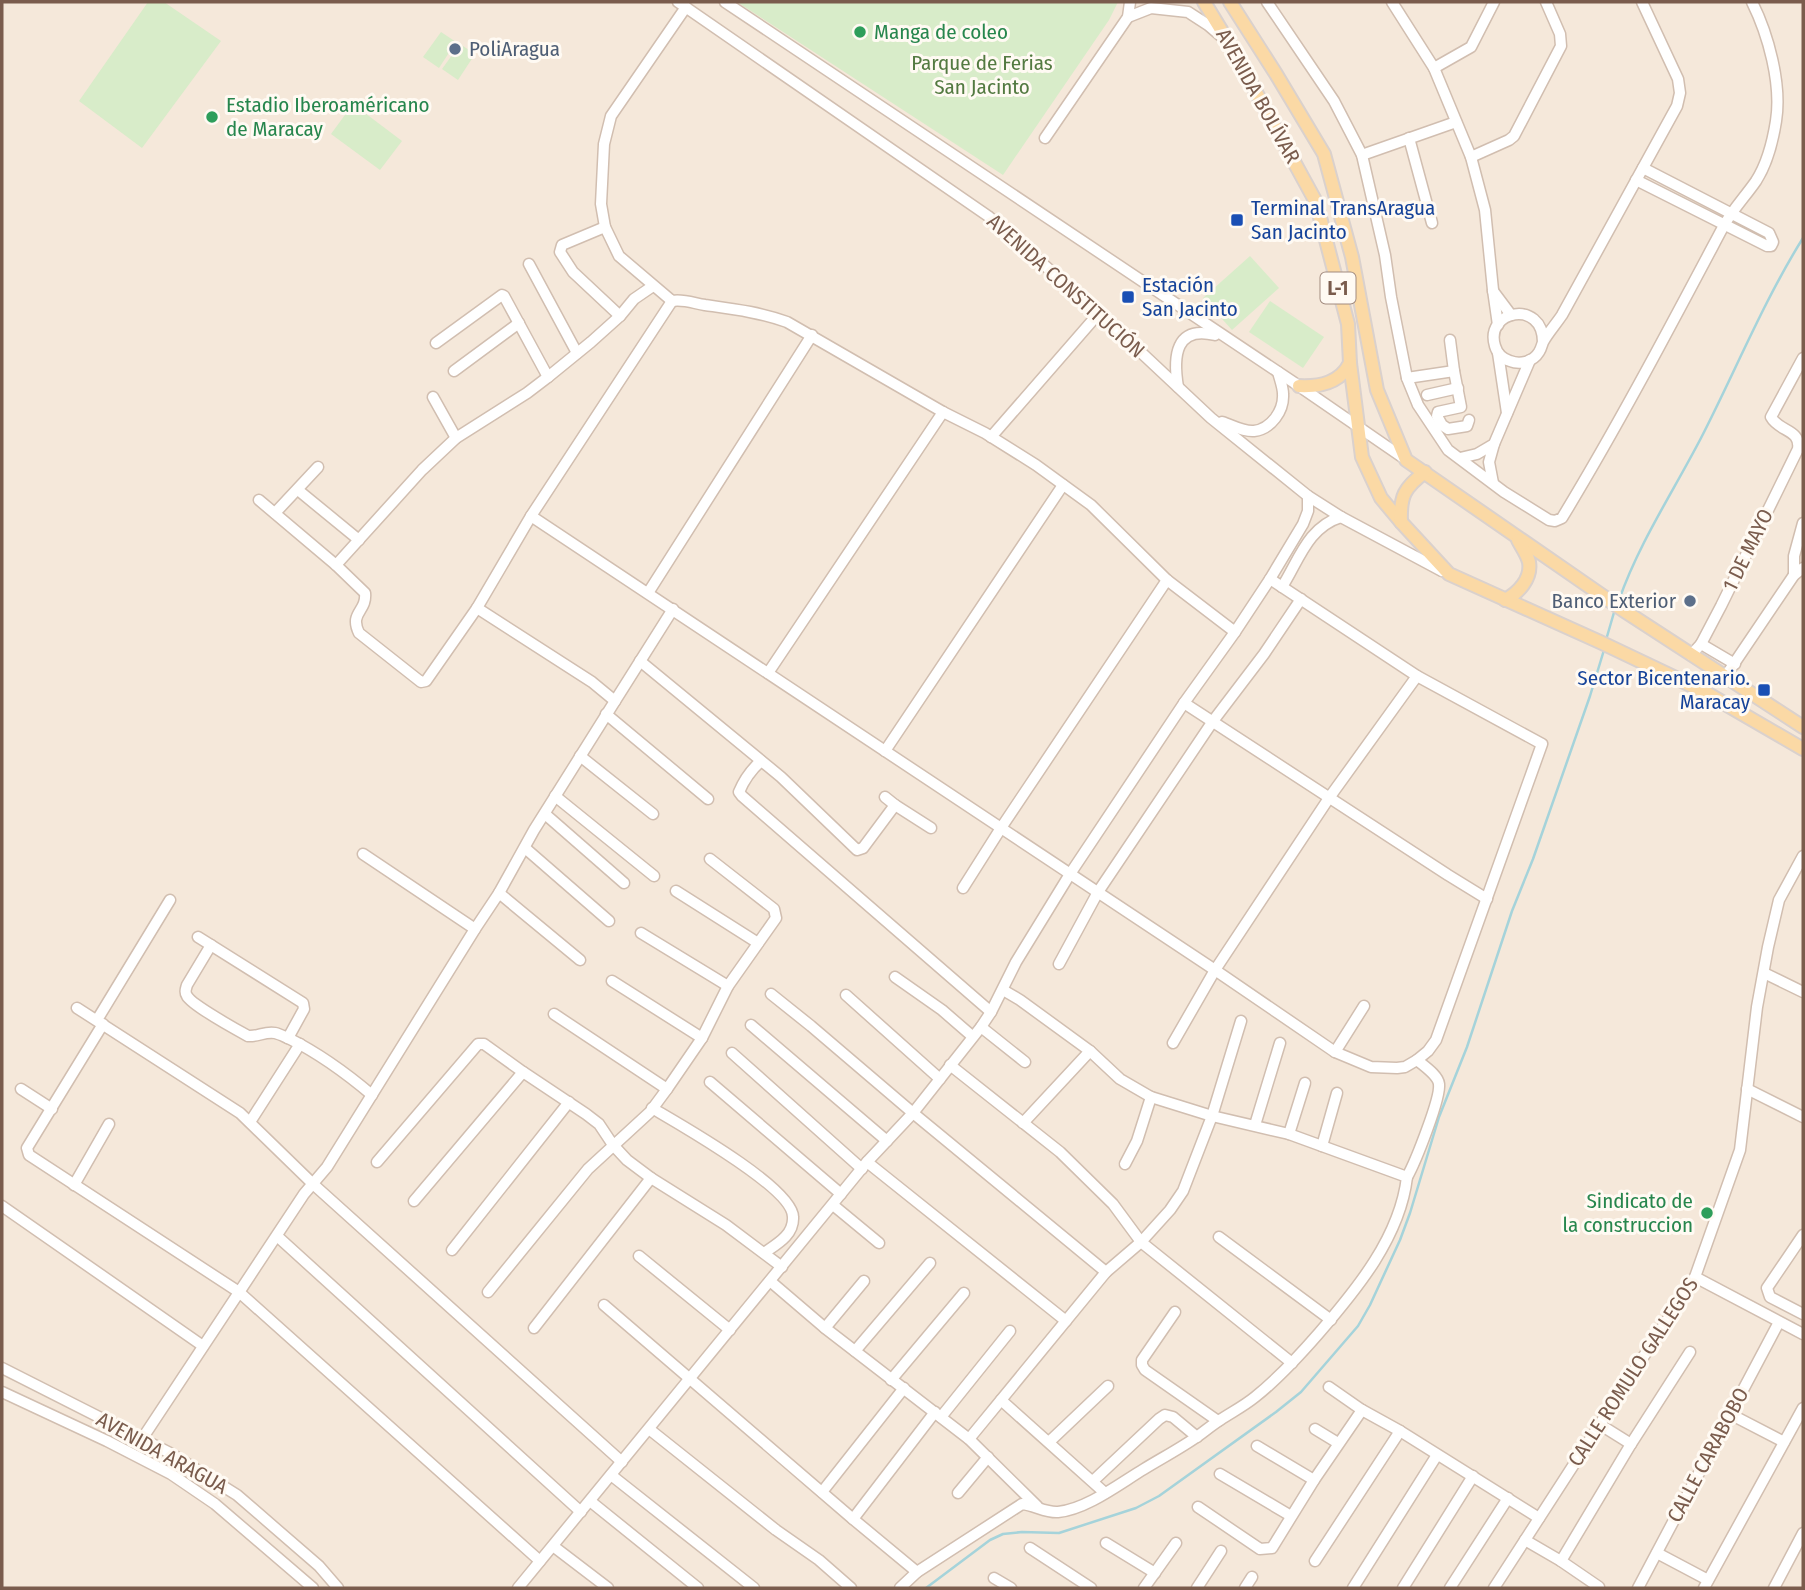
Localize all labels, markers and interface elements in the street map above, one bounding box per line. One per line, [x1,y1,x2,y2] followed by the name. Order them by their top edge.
[874,19,1008,45] place label: Manga de coleo
[852,24,868,40] marker: Manga de coleo
[1210,24,1306,168] street label: AVENIDA BOLÍVAR
[469,36,560,62] place label: PoliAragua
[447,41,463,57] marker: PoliAragua
[911,50,1053,100] park label: Parque de Ferias San Jacinto
[226,92,430,142] place label: Estadio Iberoaméricano de Maracay
[204,109,220,125] marker: Estadio Iberoaméricano de Maracay
[1251,195,1435,245] place label: Terminal TransAragua San Jacinto
[982,208,1150,364] street label: AVENIDA CONSTITUCIÓN
[1229,212,1245,228] marker: Terminal TransAragua San Jacinto
[1142,272,1238,322] place label: Estación San Jacinto
[1320,272,1356,304] road number: L-1
[1120,289,1136,305] marker: Estación San Jacinto
[1717,505,1779,595] street label: 1 DE MAYO
[1552,588,1677,614] place label: Banco Exterior
[1682,593,1698,609] marker: Banco Exterior
[1577,665,1751,715] place label: Sector Bicentenario. Maracay
[1756,682,1772,698] marker: Sector Bicentenario. Maracay
[1563,1188,1693,1238] place label: Sindicato de la construccion
[1699,1205,1715,1221] marker: Sindicato de la construccion
[1562,1273,1704,1471] street label: CALLE ROMULO GALLEGOS
[1662,1383,1754,1527] street label: CALLE CARABOBO
[92,1406,232,1500] street label: AVENIDA ARAGUA

